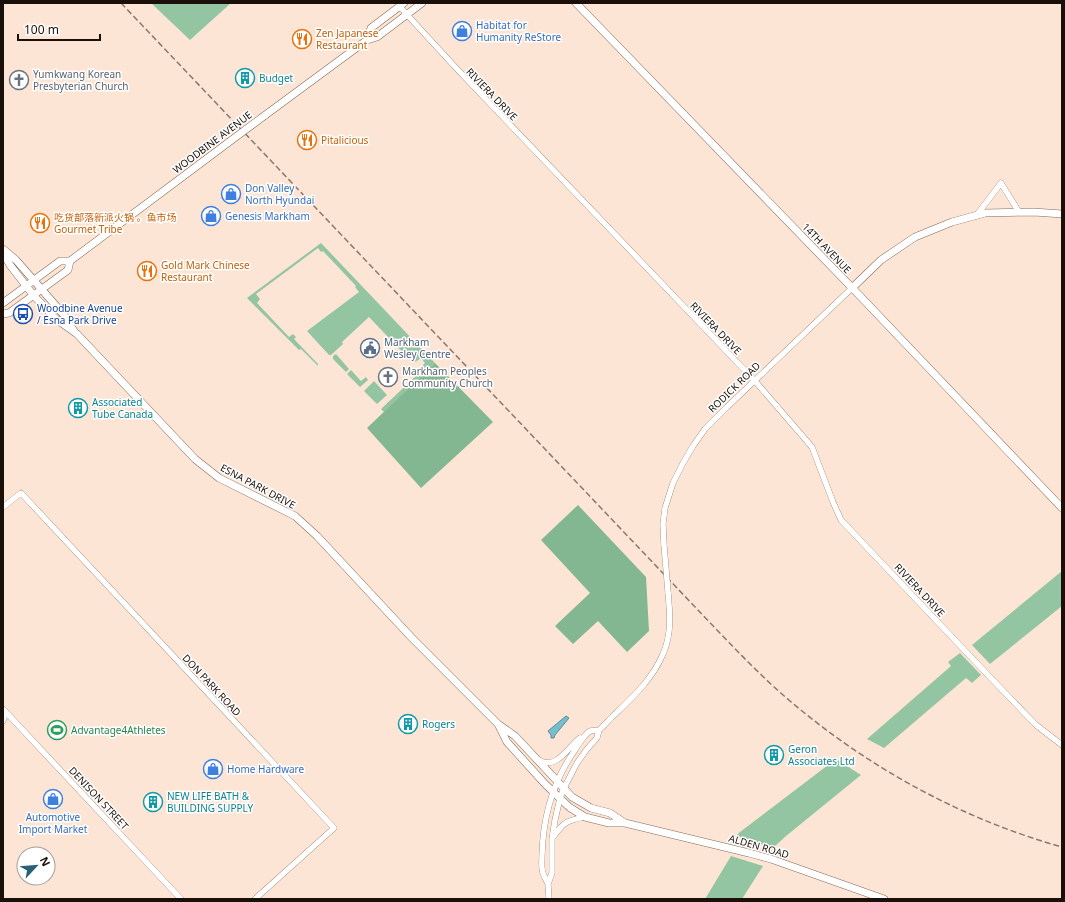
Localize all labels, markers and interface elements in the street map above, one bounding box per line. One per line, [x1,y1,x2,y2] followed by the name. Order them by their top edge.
[18,16,100,42] scale bar
[476,18,562,44] place label: Habitat for Humanity ReStore
[451,20,473,42] shop icon: Habitat for Humanity ReStore
[24,21,59,38] text: 100 m
[316,26,379,52] place label: Zen Japanese Restaurant
[291,28,313,50] restaurant icon: Zen Japanese Restaurant
[463,65,521,123] street label: RIVIERA DRIVE
[33,67,128,93] place label: Yumkwang Korean Presbyterian Church
[234,67,256,89] building icon: Budget
[8,69,30,91] church icon: Yumkwang Korean Presbyterian Church
[259,71,294,85] place label: Budget
[170,108,254,176] street label: WOODBINE AVENUE
[296,129,318,151] restaurant icon: Pitalicious
[321,133,369,147] place label: Pitalicious
[245,181,314,207] place label: Don Valley North Hyundai
[220,183,242,205] shop icon: Don Valley North Hyundai
[200,205,222,227] shop icon: Genesis Markham
[225,209,310,223] place label: Genesis Markham
[54,210,177,236] place label: 吃货部落新派火锅 。鱼市场 Gourmet Tribe
[29,212,51,234] restaurant icon: 吃货部落新派火锅 。鱼市场 Gourmet Tribe
[799,220,855,276] street label: 14TH AVENUE
[161,258,250,284] place label: Gold Mark Chinese Restaurant
[136,260,158,282] restaurant icon: Gold Mark Chinese Restaurant
[687,299,745,357] street label: RIVIERA DRIVE
[37,301,123,327] place label: Woodbine Avenue / Esna Park Drive
[12,303,34,325] bus stop icon: Woodbine Avenue / Esna Park Drive
[384,335,451,361] place label: Markham Wesley Centre
[359,337,381,359] public building icon: Markham Wesley Centre
[705,359,763,415] street label: RODICK ROAD
[402,364,493,390] place label: Markham Peoples Community Church
[377,366,399,388] church icon: Markham Peoples Community Church
[92,395,153,421] place label: Associated Tube Canada
[67,397,89,419] building icon: Associated Tube Canada
[218,460,298,512] street label: ESNA PARK DRIVE
[892,560,948,620] street label: RIVIERA DRIVE
[180,651,244,719] street label: DON PARK ROAD
[397,713,419,735] building icon: Rogers
[422,717,455,731] place label: Rogers
[46,719,68,741] sports icon: Advantage4Athletes
[71,723,166,737] place label: Advantage4Athletes
[788,742,855,768] place label: Geron Associates Ltd
[763,744,785,766] building icon: Geron Associates Ltd
[202,758,224,780] shop icon: Home Hardware
[227,762,305,776] place label: Home Hardware
[66,763,132,833] street label: DENISON STREET
[42,788,64,810] shop icon: Automotive Import Market
[167,789,253,815] place label: NEW LIFE BATH & BUILDING SUPPLY
[142,791,164,813] building icon: NEW LIFE BATH & BUILDING SUPPLY
[19,810,88,836] place label: Automotive Import Market
[727,831,791,861] street label: ALDEN ROAD
[16,846,56,886] north arrow
[37,854,54,869] text: N

